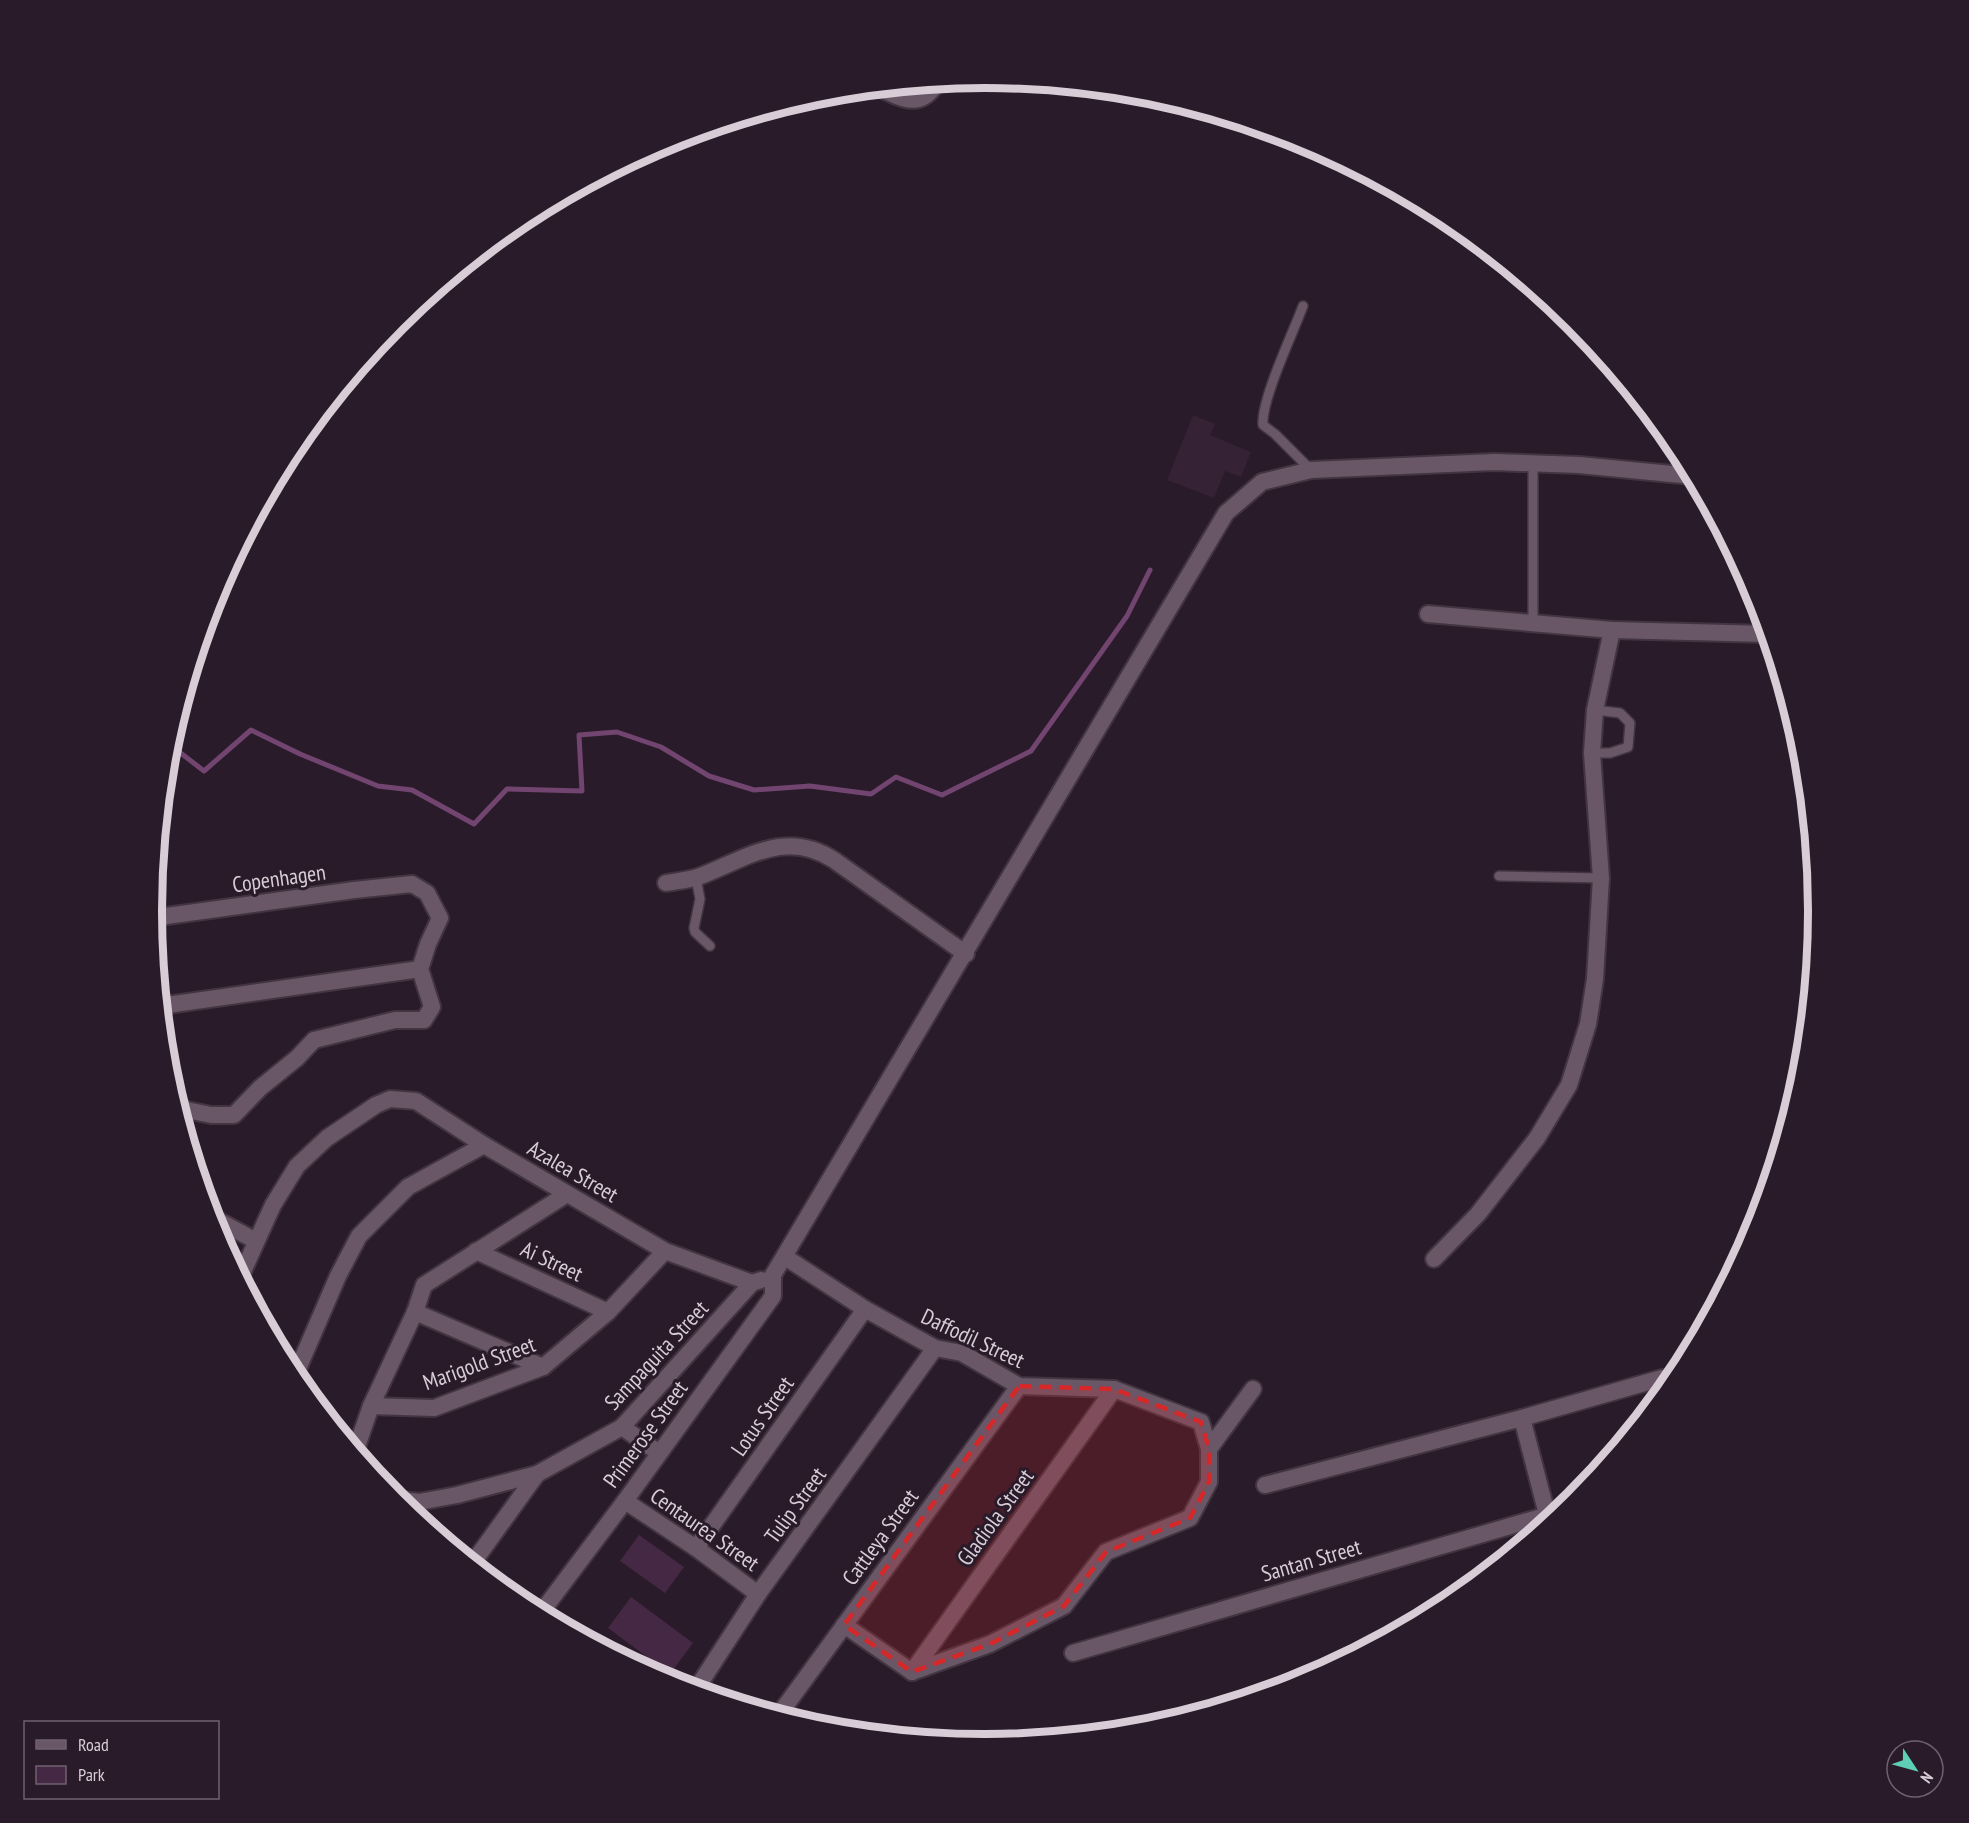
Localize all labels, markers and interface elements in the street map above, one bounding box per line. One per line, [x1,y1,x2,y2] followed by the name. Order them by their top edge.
[231,858,327,898] street label: Copenhagen
[523,1134,623,1208] street label: Azalea Street
[516,1234,588,1288] street label: Ai Street
[598,1294,714,1416] street label: Sampaguita Street
[917,1302,1029,1374] street label: Daffodil Street
[419,1330,539,1396] street label: Marigold Street
[724,1371,800,1461] street label: Lotus Street
[597,1375,693,1493] street label: Primerose Street
[758,1462,832,1548] street label: Tulip Street
[951,1463,1039,1571] street label: Gladiola Street
[645,1481,765,1577] street label: Centaurea Street
[836,1484,924,1590] street label: Cattleya Street
[1258,1532,1364,1588] street label: Santan Street
[24,1721,219,1799] legend
[78,1733,109,1756] text: Road
[1885,1739,1945,1799] north arrow
[78,1763,105,1786] text: Park
[1917,1768,1938,1787] text: N

